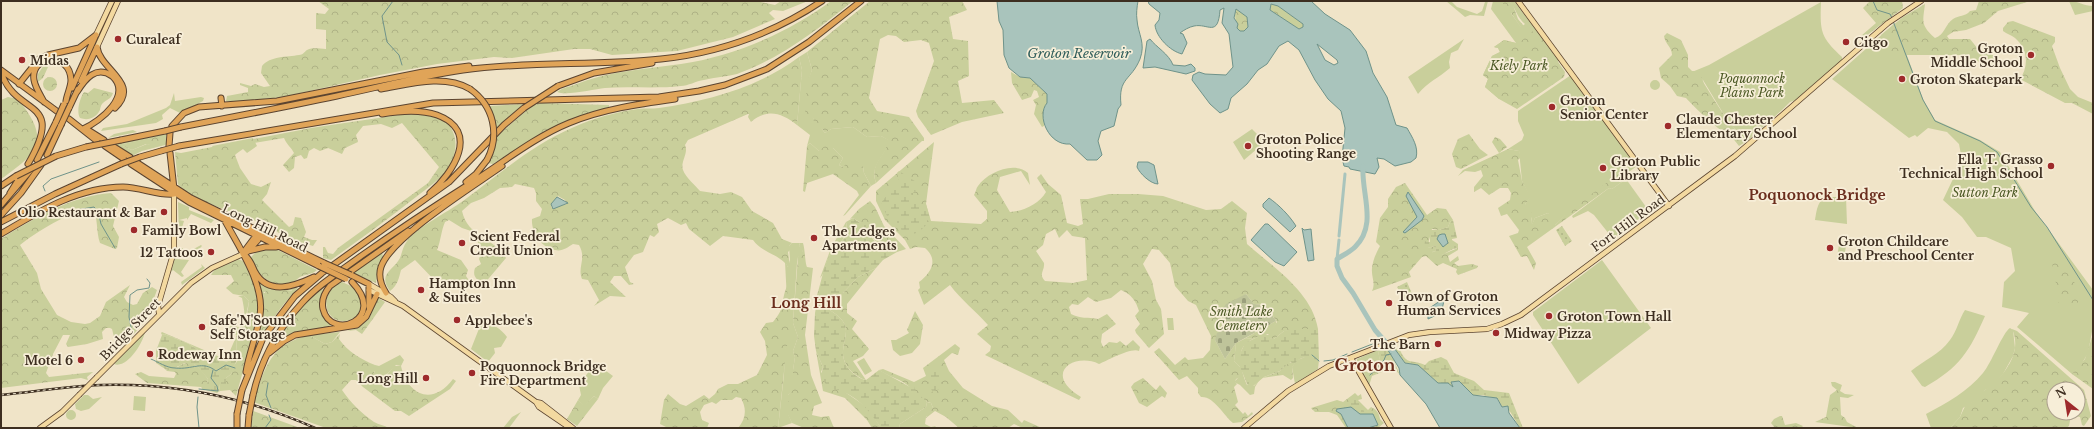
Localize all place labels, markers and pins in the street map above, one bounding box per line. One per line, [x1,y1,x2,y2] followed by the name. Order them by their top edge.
[126,32,182,47] place label: Curaleaf
[113,34,123,44] marker: Curaleaf
[1854,35,1888,50] place label: Citgo
[1841,37,1851,47] marker: Citgo
[1930,41,2024,70] place label: Groton Middle School
[2026,50,2036,60] marker: Groton Middle School
[30,53,69,68] place label: Midas
[17,55,27,65] marker: Midas
[1910,72,2023,87] place label: Groton Skatepark
[1897,74,1907,84] marker: Groton Skatepark
[1560,93,1648,122] place label: Groton Senior Center
[1547,102,1557,112] marker: Groton Senior Center
[1676,112,1798,141] place label: Claude Chester Elementary School
[1663,121,1673,131] marker: Claude Chester Elementary School
[1256,132,1356,161] place label: Groton Police Shooting Range
[1243,141,1253,151] marker: Groton Police Shooting Range
[1899,152,2044,181] place label: Ella T. Grasso Technical High School
[1611,154,1701,183] place label: Groton Public Library
[2046,161,2056,171] marker: Ella T. Grasso Technical High School
[1598,163,1608,173] marker: Groton Public Library
[17,205,156,220] place label: Olio Restaurant & Bar
[159,207,169,217] marker: Olio Restaurant & Bar
[142,223,222,238] place label: Family Bowl
[821,224,897,253] place label: The Ledges Apartments
[129,225,139,235] marker: Family Bowl
[470,229,561,258] place label: Scient Federal Credit Union
[809,233,819,243] marker: The Ledges Apartments
[1838,234,1974,263] place label: Groton Childcare and Preschool Center
[457,238,467,248] marker: Scient Federal Credit Union
[1825,243,1835,253] marker: Groton Childcare and Preschool Center
[140,245,203,260] place label: 12 Tattoos
[206,247,216,257] marker: 12 Tattoos
[429,276,516,305] place label: Hampton Inn & Suites
[416,285,426,295] marker: Hampton Inn & Suites
[1397,289,1501,318] place label: Town of Groton Human Services
[1384,298,1394,308] marker: Town of Groton Human Services
[1557,309,1672,324] place label: Groton Town Hall
[1544,311,1554,321] marker: Groton Town Hall
[210,313,295,342] place label: Safe'N'Sound Self Storage
[464,313,533,328] place label: Applebee's
[452,315,462,325] marker: Applebee's
[197,322,207,332] marker: Safe'N'Sound Self Storage
[1504,326,1592,341] place label: Midway Pizza
[1491,328,1501,338] marker: Midway Pizza
[1370,337,1430,352] place label: The Barn
[1433,339,1443,349] marker: The Barn
[158,347,241,362] place label: Rodeway Inn
[145,349,155,359] marker: Rodeway Inn
[24,353,73,368] place label: Motel 6
[76,355,86,365] marker: Motel 6
[480,359,606,388] place label: Poquonnock Bridge Fire Department
[467,368,477,378] marker: Poquonnock Bridge Fire Department
[358,371,419,386] place label: Long Hill
[421,373,431,383] marker: Long Hill

